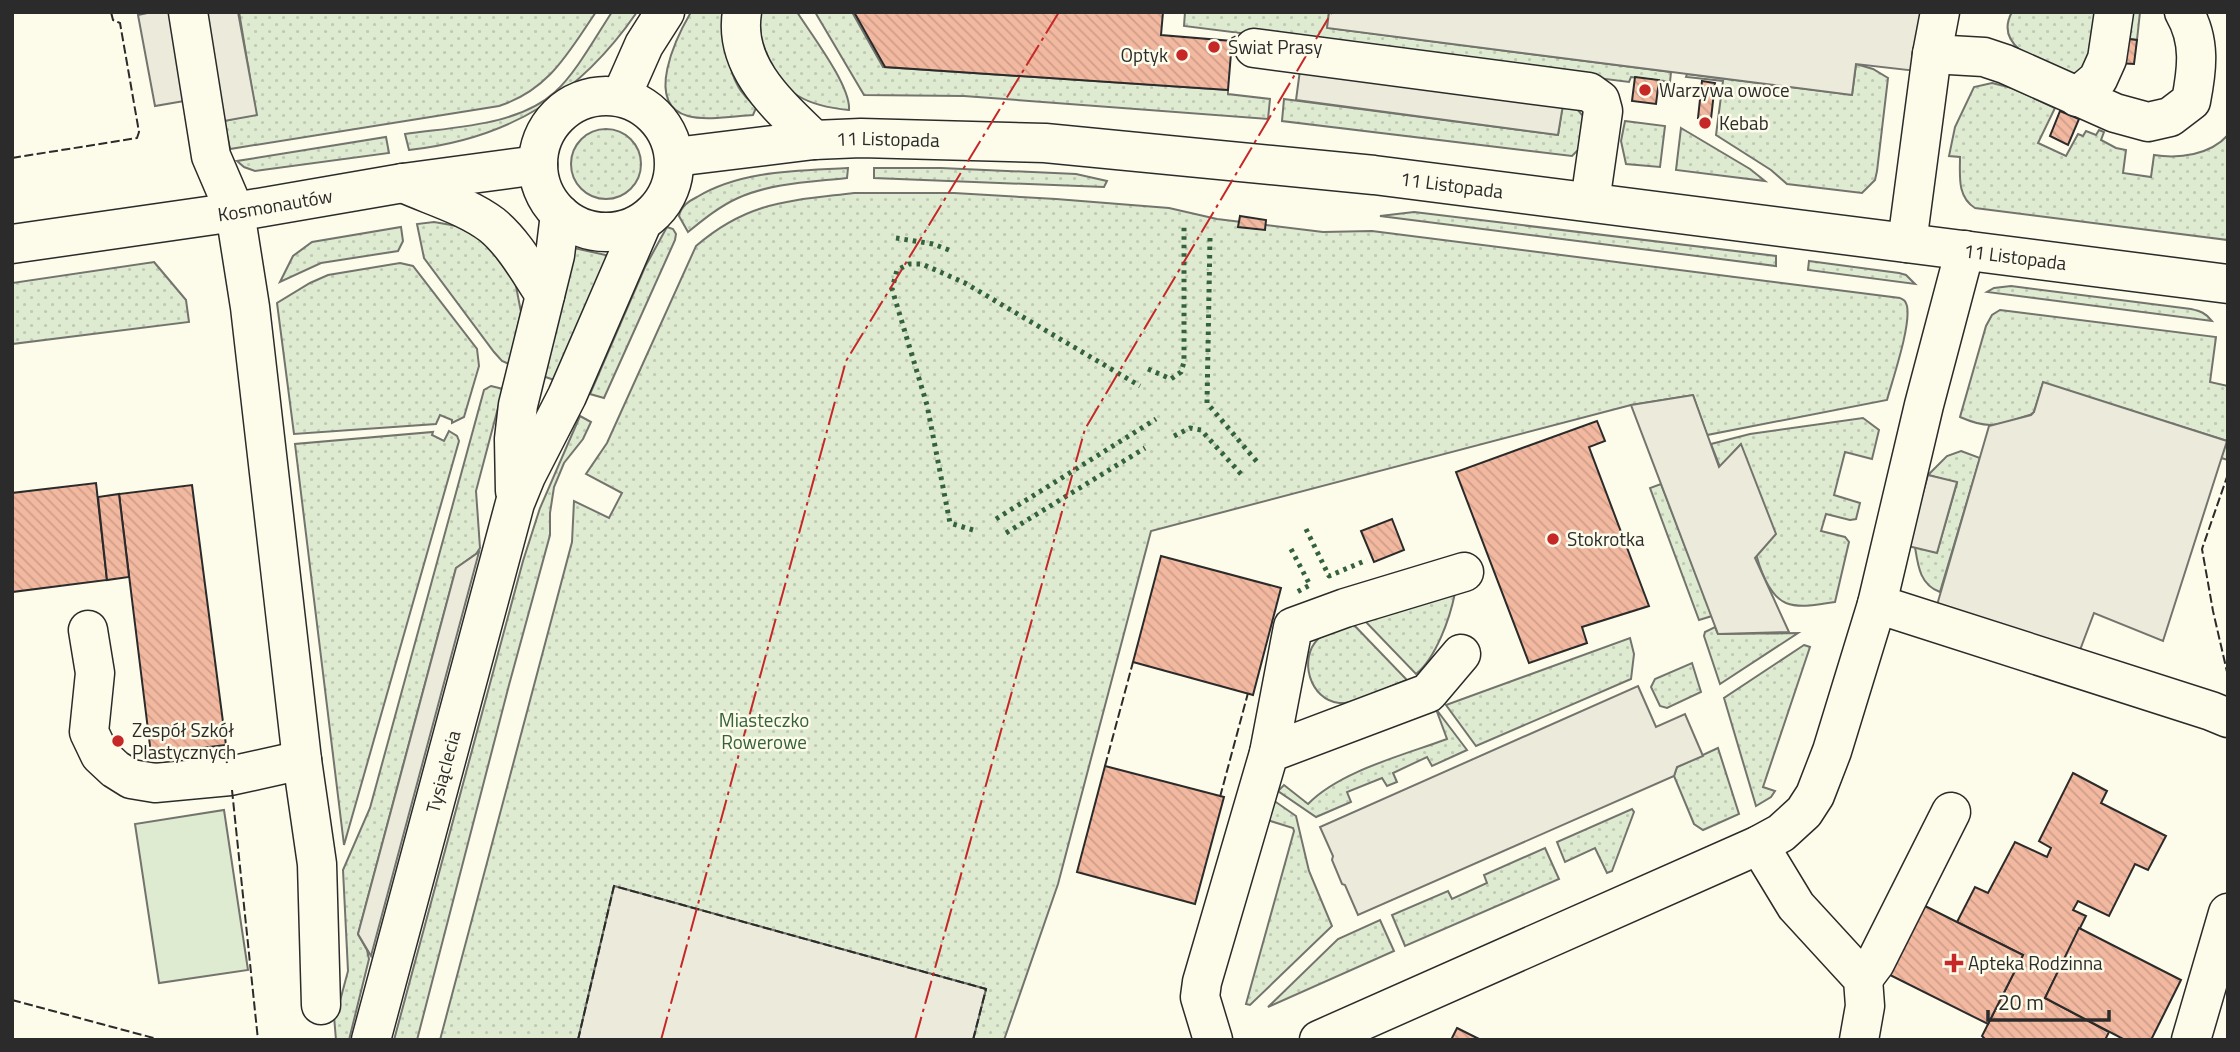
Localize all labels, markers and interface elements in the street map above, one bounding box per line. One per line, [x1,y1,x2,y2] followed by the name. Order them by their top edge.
[1228,32,1322,61] place label: Świat Prasy
[1206,39,1222,55] marker: Świat Prasy
[1121,40,1168,69] place label: Optyk
[1174,47,1190,63] marker: Optyk
[1659,75,1790,104] place label: Warzywa owoce
[1637,82,1653,98] marker: Warzywa owoce
[1719,108,1769,137] place label: Kebab
[1697,115,1713,131] marker: Kebab
[836,123,940,154] street label: 11 Listopada
[1399,163,1505,205] street label: 11 Listopada
[216,180,335,228] street label: Kosmonautów
[1962,235,2069,277] street label: 11 Listopada
[1567,524,1645,553] place label: Stokrotka
[1545,531,1561,547] marker: Stokrotka
[719,705,809,756] park label: Miasteczko Rowerowe
[132,715,236,766] place label: Zespół Szkół Plastycznych
[418,726,468,816] street label: Tysiąclecia
[110,733,126,749] marker: Zespół Szkół Plastycznych
[1968,948,2103,977] place label: Apteka Rodzinna
[1946,955,1962,971] marker: Apteka Rodzinna
[1988,978,2109,1022] scale bar
[1998,986,2044,1018] text: 20 m

